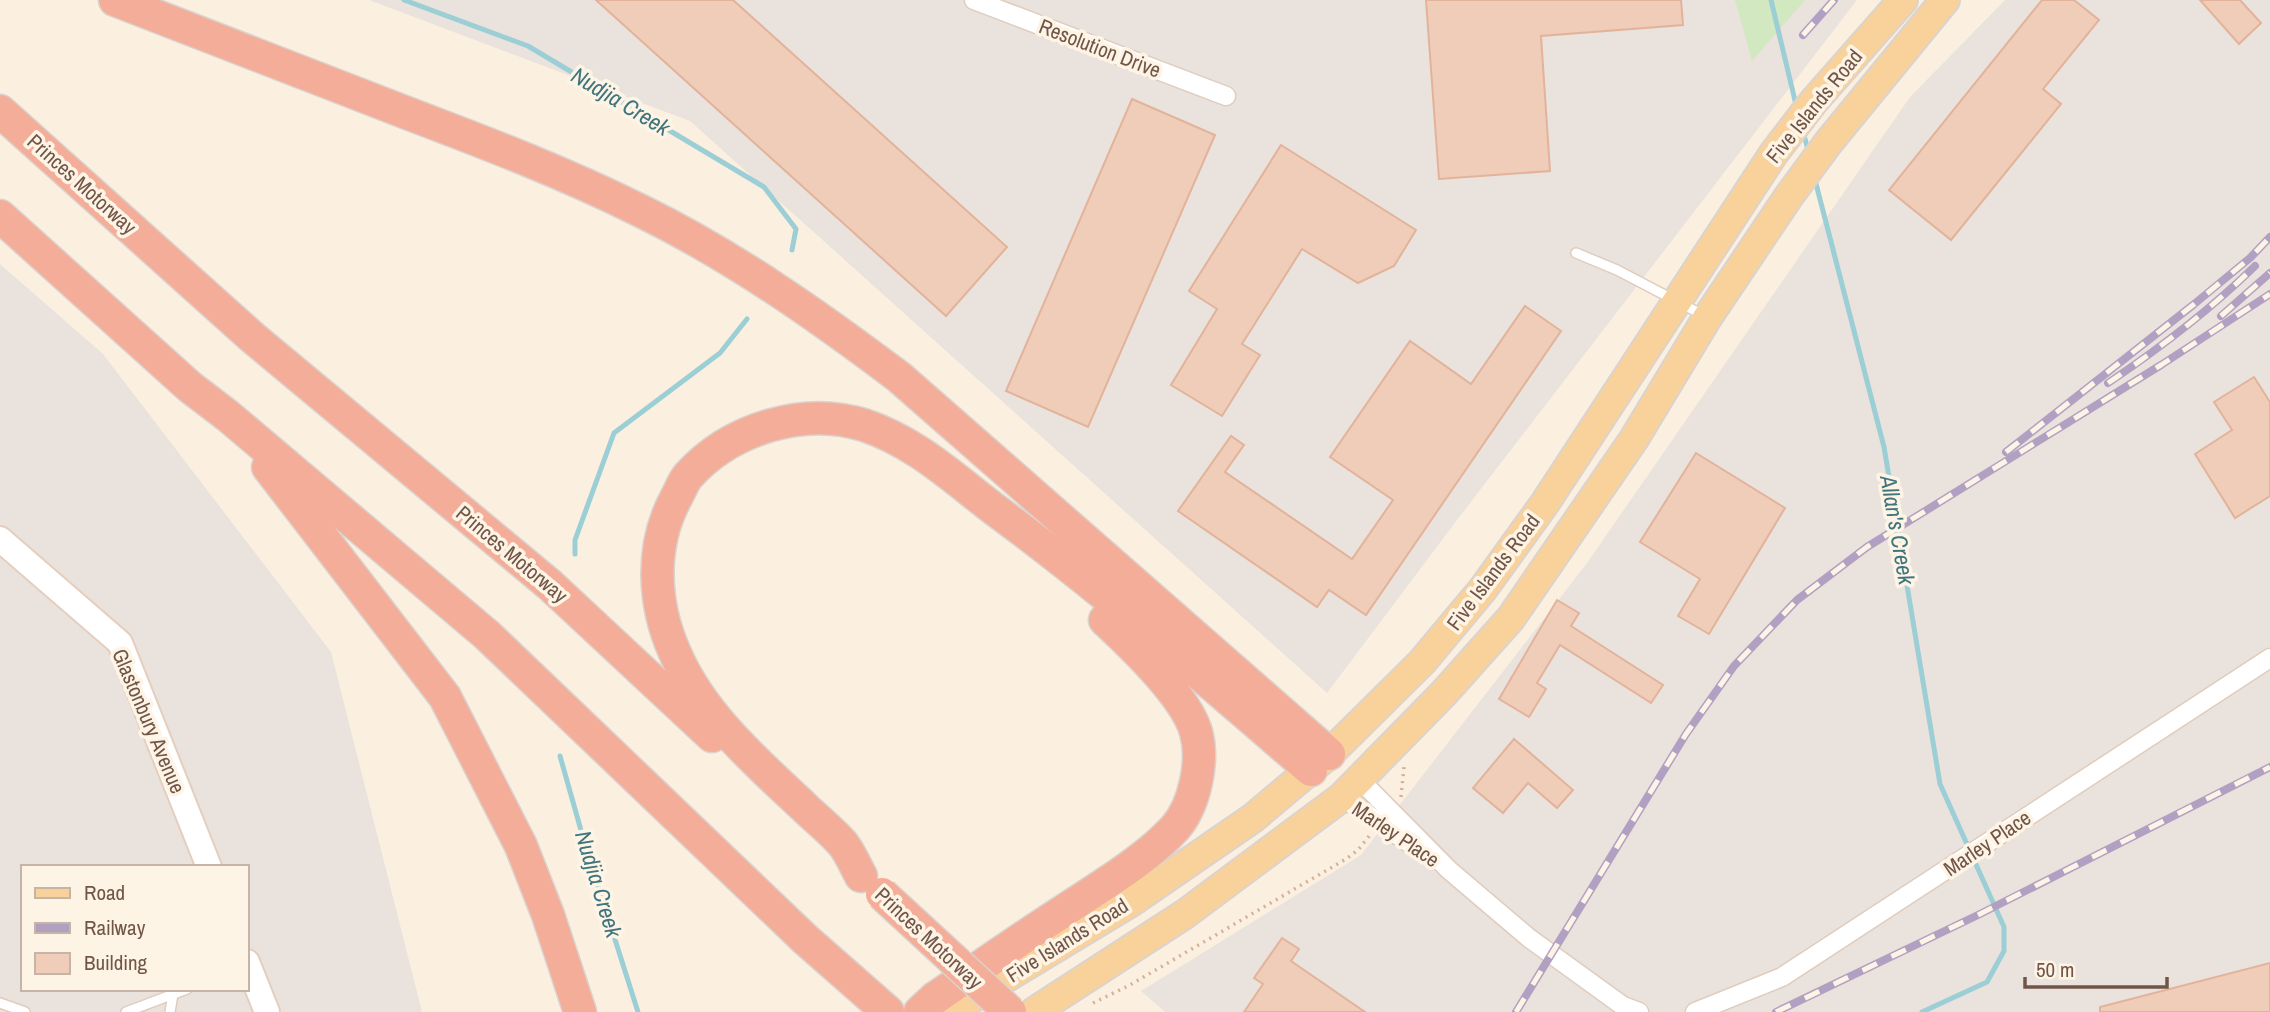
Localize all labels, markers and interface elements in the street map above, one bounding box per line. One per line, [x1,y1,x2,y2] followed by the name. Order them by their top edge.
[1035,11,1165,85] street label: Resolution Drive
[1759,43,1869,169] street label: Five Islands Road
[566,59,677,143] water label: Nudjia Creek
[21,127,143,241] street label: Princes Motorway
[1873,472,1923,589] water label: Allan's Creek
[450,499,574,610] street label: Princes Motorway
[1440,508,1546,636] street label: Five Islands Road
[105,644,193,798] street label: Glastonbury Avenue
[1347,794,1445,874] street label: Marley Place
[1938,803,2036,883] street label: Marley Place
[568,827,630,943] water label: Nudjia Creek
[21,865,248,991] legend
[84,878,125,907] text: Road
[869,880,990,996] street label: Princes Motorway
[1000,891,1134,989] street label: Five Islands Road
[84,913,146,942] text: Railway
[2025,946,2167,990] scale bar
[84,948,148,977] text: Building
[2036,955,2074,984] text: 50 m

